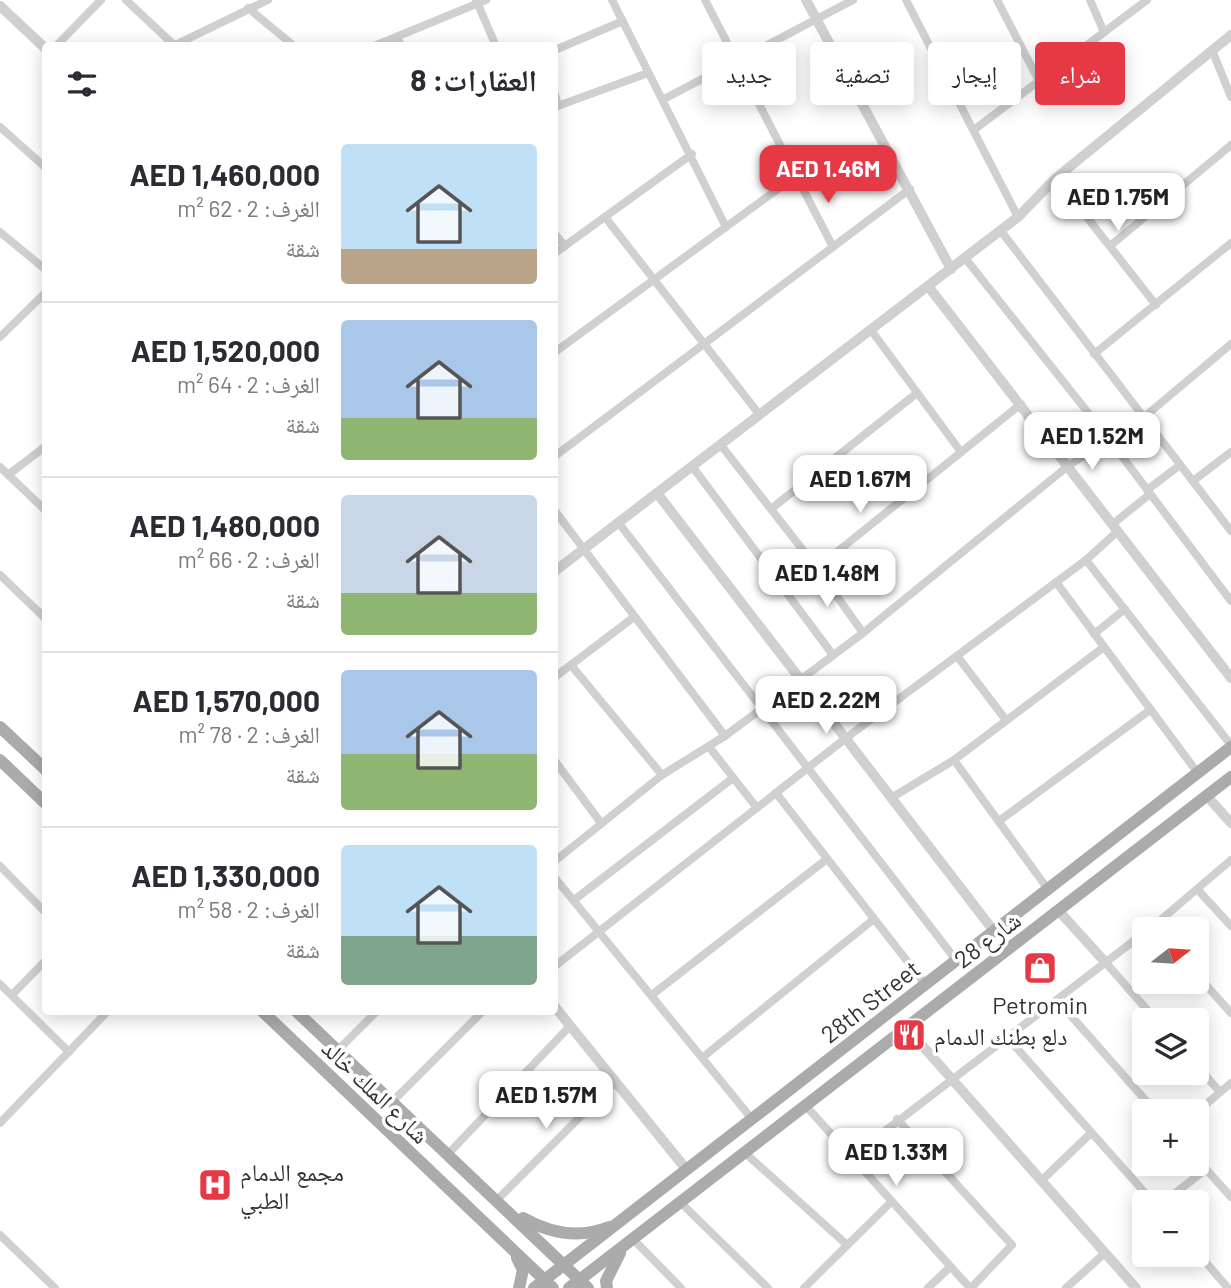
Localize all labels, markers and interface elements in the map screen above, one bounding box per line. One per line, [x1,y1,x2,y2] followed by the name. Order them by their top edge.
[702,42,796,105] chip: جديد
[810,42,914,105] chip: تصفية
[928,42,1021,105] chip: إيجار
[1035,42,1125,105] chip: شراء
[410,61,537,97] text: العقارات: 8
[63,65,101,103] icon: filters
[748,146,908,205] pin: AED 1.46M
[776,154,880,182] text: AED 1.46M
[129,156,320,192] text: AED 1,460,000
[397,172,481,256] icon: home
[1038,174,1198,233] pin: AED 1.75M
[1067,182,1169,210] text: AED 1.75M
[177,194,320,222] text: الغرف: 2 · 62 m²
[286,234,320,262] text: شقة
[131,332,320,368] text: AED 1,520,000
[397,348,481,432] icon: home
[177,370,320,398] text: الغرف: 2 · 64 m²
[286,410,320,438] text: شقة
[1012,412,1172,472] pin: AED 1.52M
[1040,421,1144,449] text: AED 1.52M
[780,456,940,515] pin: AED 1.67M
[809,464,911,492] text: AED 1.67M
[129,507,320,543] text: AED 1,480,000
[397,523,481,607] icon: home
[178,545,320,573] text: الغرف: 2 · 66 m²
[747,550,907,609] pin: AED 1.48M
[775,558,879,586] text: AED 1.48M
[286,585,320,613] text: شقة
[746,676,906,736] pin: AED 2.22M
[133,682,320,718] text: AED 1,570,000
[772,685,880,713] text: AED 2.22M
[397,698,481,782] icon: home
[179,720,320,748] text: الغرف: 2 · 78 m²
[286,760,320,788] text: شقة
[131,857,320,893] text: AED 1,330,000
[397,873,481,957] icon: home
[178,895,320,923] text: الغرف: 2 · 58 m²
[948,905,1027,975] street label: شارع 28
[1132,917,1209,994] north arrow
[1132,917,1209,1267] map controls
[286,935,320,963] text: شقة
[1021,949,1059,987] shop icon: Petromin
[815,953,925,1049] street label: 28th Street
[992,990,1088,1019] place label: Petromin
[1132,1008,1209,1085] button: layers
[890,1016,928,1054] restaurant icon: دلع بطنك الدمام
[934,1021,1067,1053] place label: دلع بطنك الدمام
[315,1033,435,1151] street label: شارع الملك خالد
[466,1072,626,1131] pin: AED 1.57M
[495,1080,597,1108] text: AED 1.57M
[1132,1099,1209,1176] button: +
[816,1128,976,1188] pin: AED 1.33M
[844,1137,948,1165] text: AED 1.33M
[240,1157,344,1220] place label: مجمع الدمام الطبي
[196,1166,234,1204] hospital icon: مجمع الدمام الطبي
[1132,1190,1209,1267] button: −

